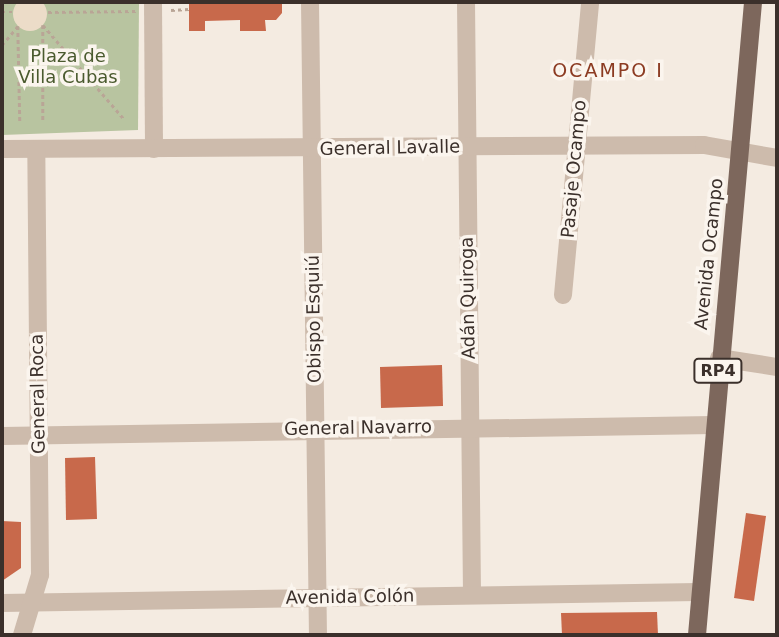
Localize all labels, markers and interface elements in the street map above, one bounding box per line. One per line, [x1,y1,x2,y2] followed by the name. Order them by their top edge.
[18,46,118,88] park label: Plaza de Villa Cubas
[553,60,663,82] district label: OCAMPO I
[557,99,591,239] street label: Pasaje Ocampo
[320,136,460,160] street label: General Lavalle
[690,177,728,331] street label: Avenida Ocampo
[456,237,480,359] street label: Adán Quiroga
[302,255,326,383] street label: Obispo Esquiú
[26,334,50,454] street label: General Roca
[692,358,744,384] road number: RP4
[284,416,432,440] street label: General Navarro
[286,585,414,609] street label: Avenida Colón

